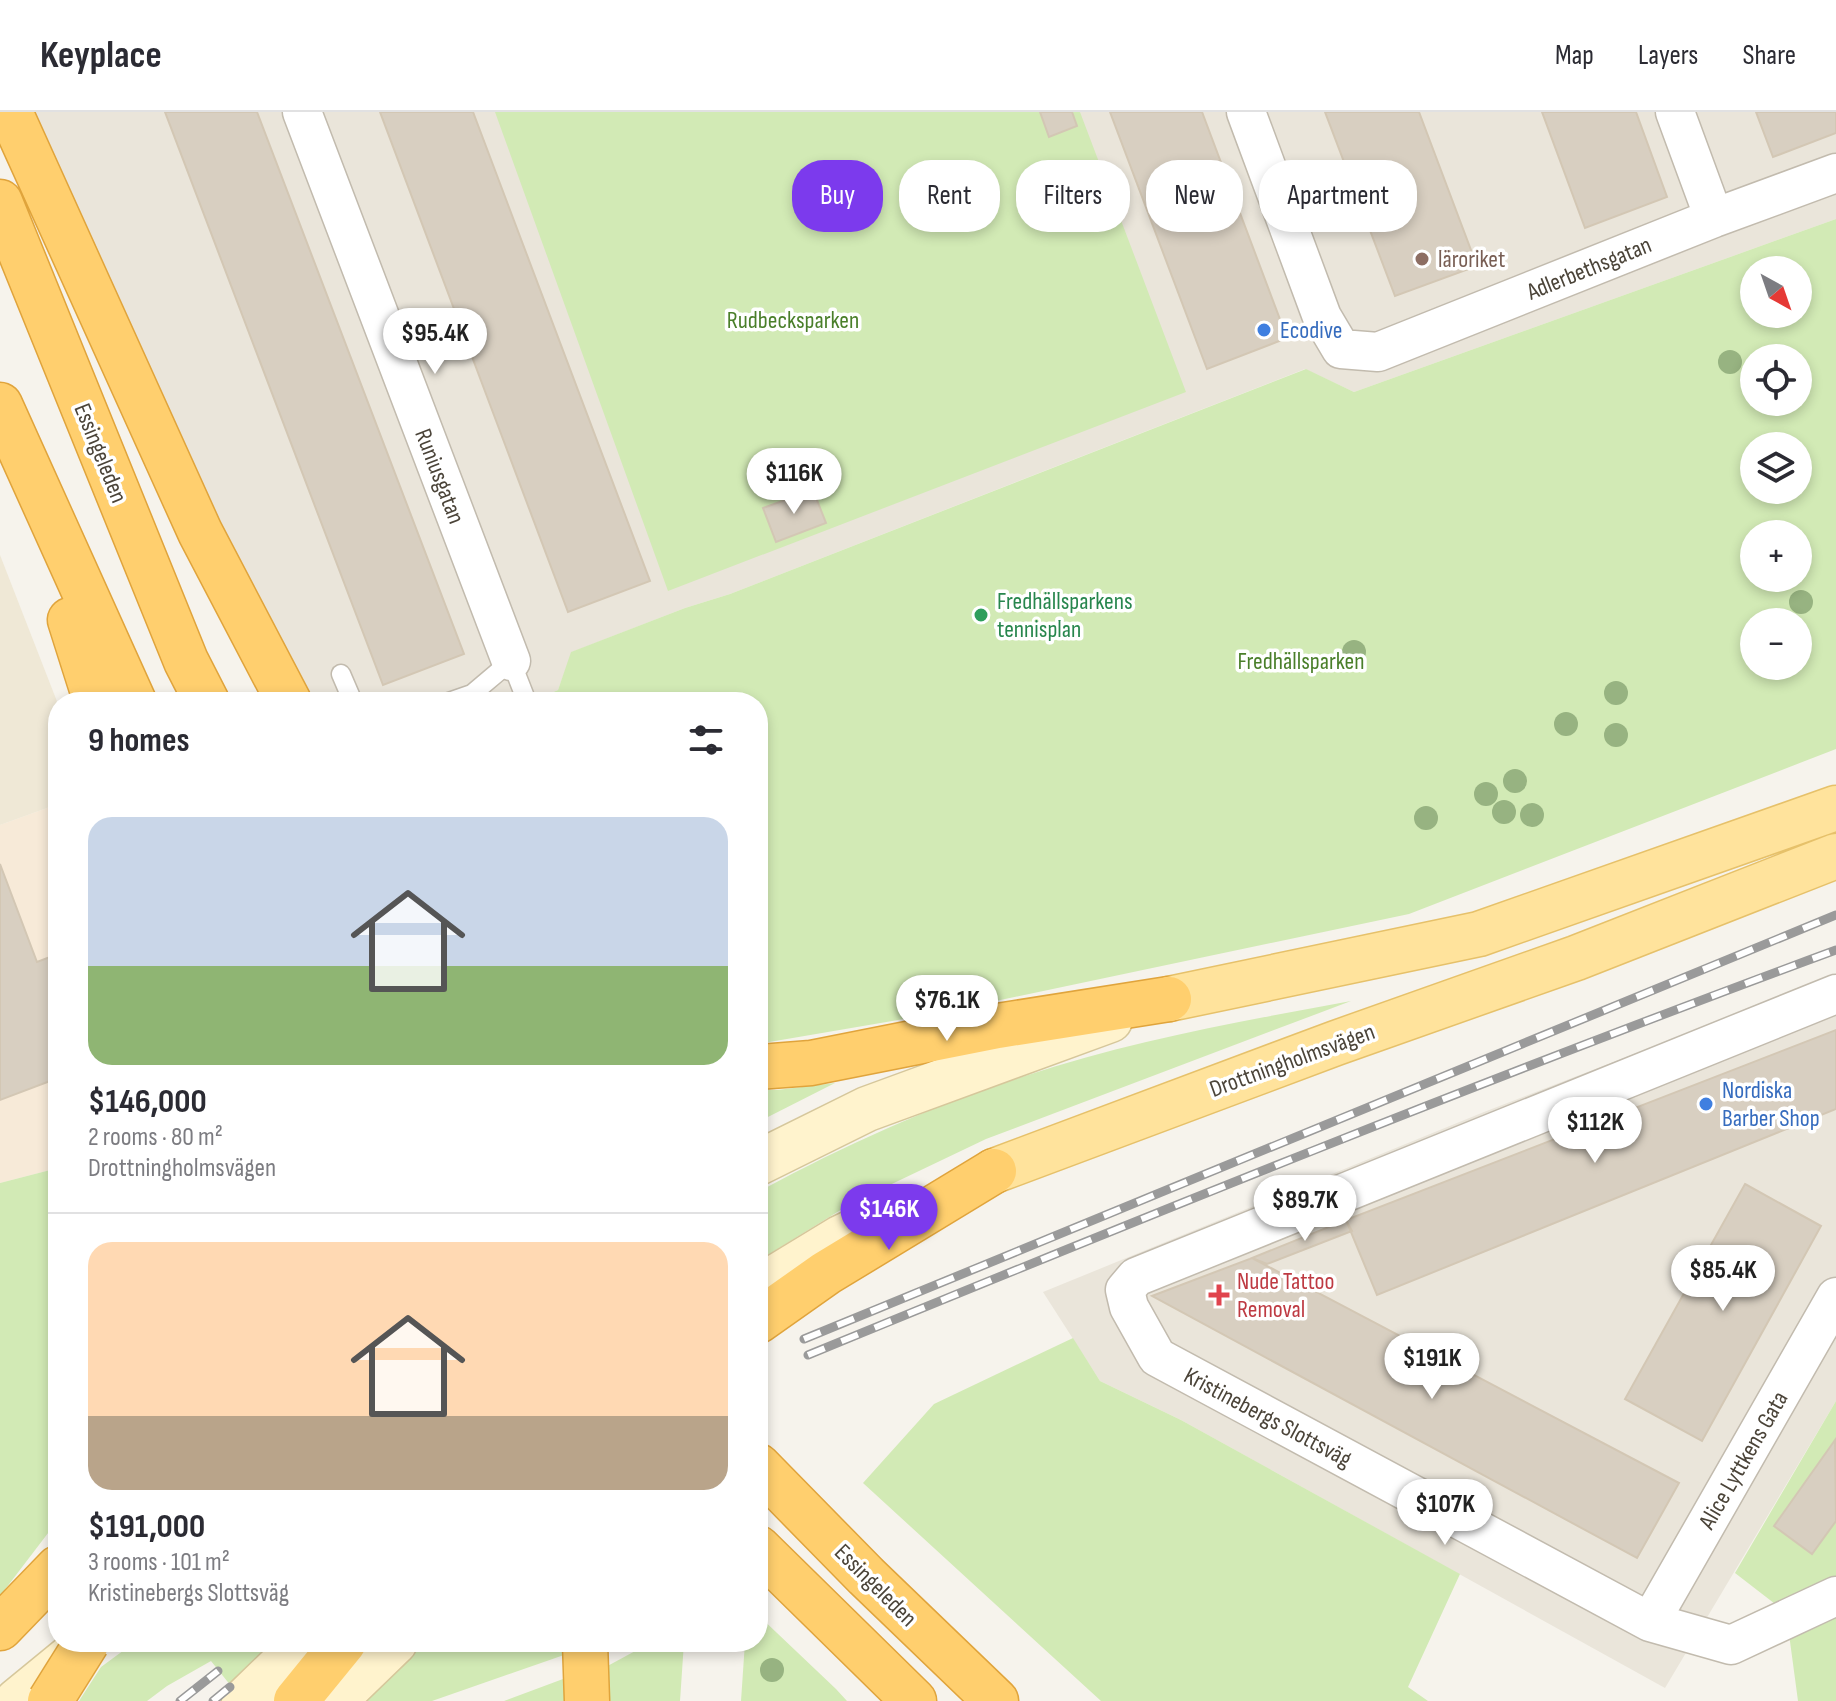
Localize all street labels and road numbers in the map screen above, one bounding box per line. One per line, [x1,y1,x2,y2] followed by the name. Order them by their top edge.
[1522,230,1656,307] street label: Adlerbethsgatan
[67,399,134,507] street label: Essingeleden
[408,425,471,528] street label: Runiusgatan
[1206,1017,1379,1104] street label: Drottningholmsvägen
[1179,1361,1357,1474] street label: Kristinebergs Slottsväg
[1692,1386,1795,1535] street label: Alice Lyttkens Gata
[828,1538,923,1633] street label: Essingeleden

